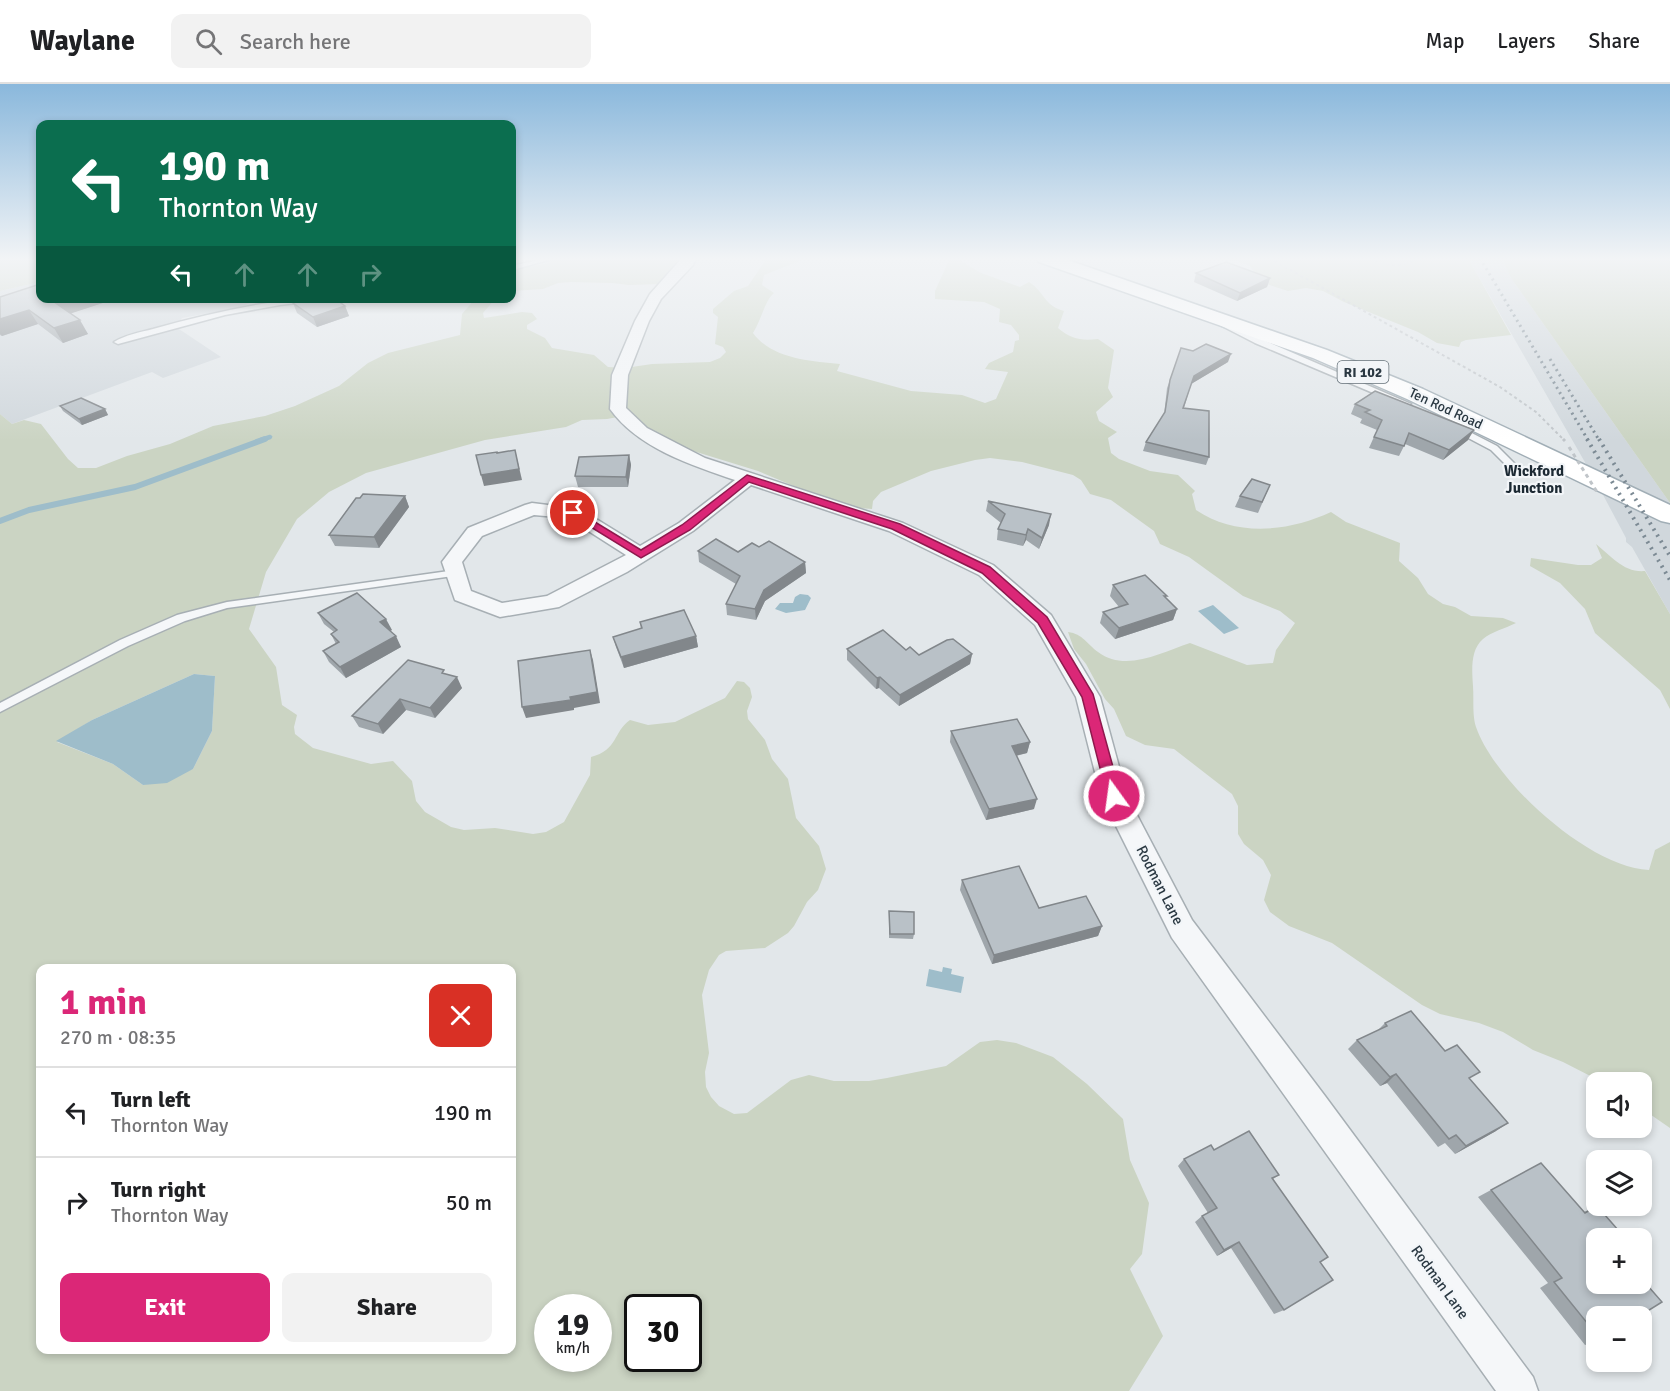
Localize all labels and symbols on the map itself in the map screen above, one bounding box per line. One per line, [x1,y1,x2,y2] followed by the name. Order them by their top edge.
[1338,361,1388,383] road number: RI 102
[1406,384,1485,433] street label: Ten Rod Road
[1504,462,1564,497] district label: Wickford Junction
[547,487,598,538] pin
[1082,764,1146,828] position arrow
[1132,842,1188,928] street label: Rodman Lane
[1407,1242,1473,1322] street label: Rodman Lane
[624,1294,702,1372] speed limit sign: 30

